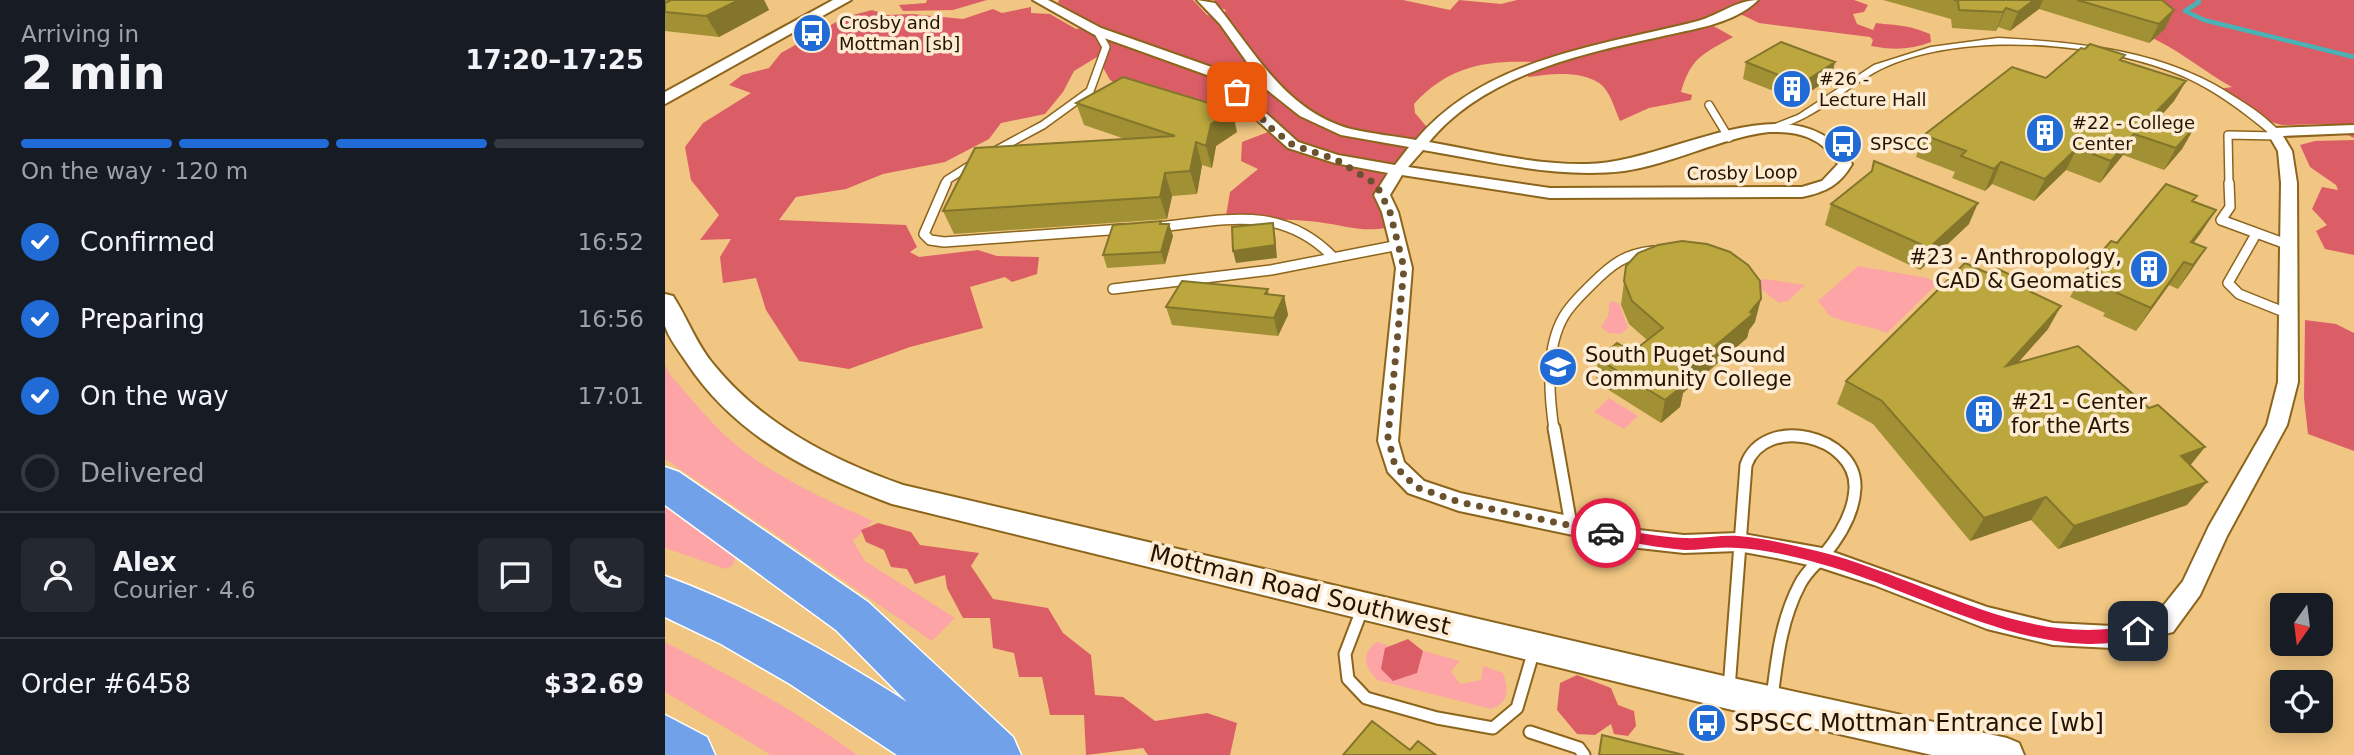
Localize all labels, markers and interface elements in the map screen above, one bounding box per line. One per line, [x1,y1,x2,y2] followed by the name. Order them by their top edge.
[791,12,833,54] bus stop icon: Crosby and Mottman [sb]
[839,12,960,54] place label: Crosby and Mottman [sb]
[21,21,139,47] text: Arriving in
[465,45,644,75] text: 17:20–17:25
[21,46,165,100] text: 2 min
[1207,62,1267,122] pin
[1771,68,1813,110] building icon: #26 - Lecture Hall
[1819,68,1927,110] place label: #26 - Lecture Hall
[1218,73,1256,111] icon: bag
[2024,112,2066,154] building icon: #22 - College Center
[2072,112,2195,154] place label: #22 - College Center
[1822,123,1864,165] bus stop icon: SPSCC
[1870,133,1929,154] place label: SPSCC
[21,158,248,184] text: On the way · 120 m
[1686,161,1798,184] street label: Crosby Loop
[21,223,59,261] icon: check
[80,227,215,257] text: Confirmed
[578,229,644,255] text: 16:52
[1909,245,2122,293] place label: #23 - Anthropology, CAD & Geomatics
[2128,248,2170,290] building icon: #23 - Anthropology, CAD & Geomatics
[21,300,59,338] icon: check
[80,304,205,334] text: Preparing
[578,306,644,332] text: 16:56
[1585,343,1792,391] place label: South Puget Sound Community College
[1537,346,1579,388] school or university icon: South Puget Sound Community College
[21,377,59,415] icon: check
[80,381,229,411] text: On the way
[578,383,644,409] text: 17:01
[2011,390,2147,438] place label: #21 - Center for the Arts
[1963,393,2005,435] building icon: #21 - Center for the Arts
[80,458,204,488] text: Delivered
[1571,498,1641,568] courier
[1587,514,1625,552] icon: car
[21,538,95,612] button: person
[478,538,552,612] button: chat
[570,538,644,612] button: phone
[1147,539,1453,641] street label: Mottman Road Southwest
[113,547,176,577] text: Alex
[113,577,256,603] text: Courier · 4.6
[2270,593,2333,656] north arrow
[2270,593,2333,733] map controls
[2108,601,2168,661] pin
[2119,612,2157,650] icon: home
[21,669,191,699] text: Order #6458
[544,669,644,699] text: $32.69
[2270,670,2333,733] button: locate
[1686,702,1728,744] bus stop icon: SPSCC Mottman Entrance [wb]
[1734,709,2104,737] place label: SPSCC Mottman Entrance [wb]

